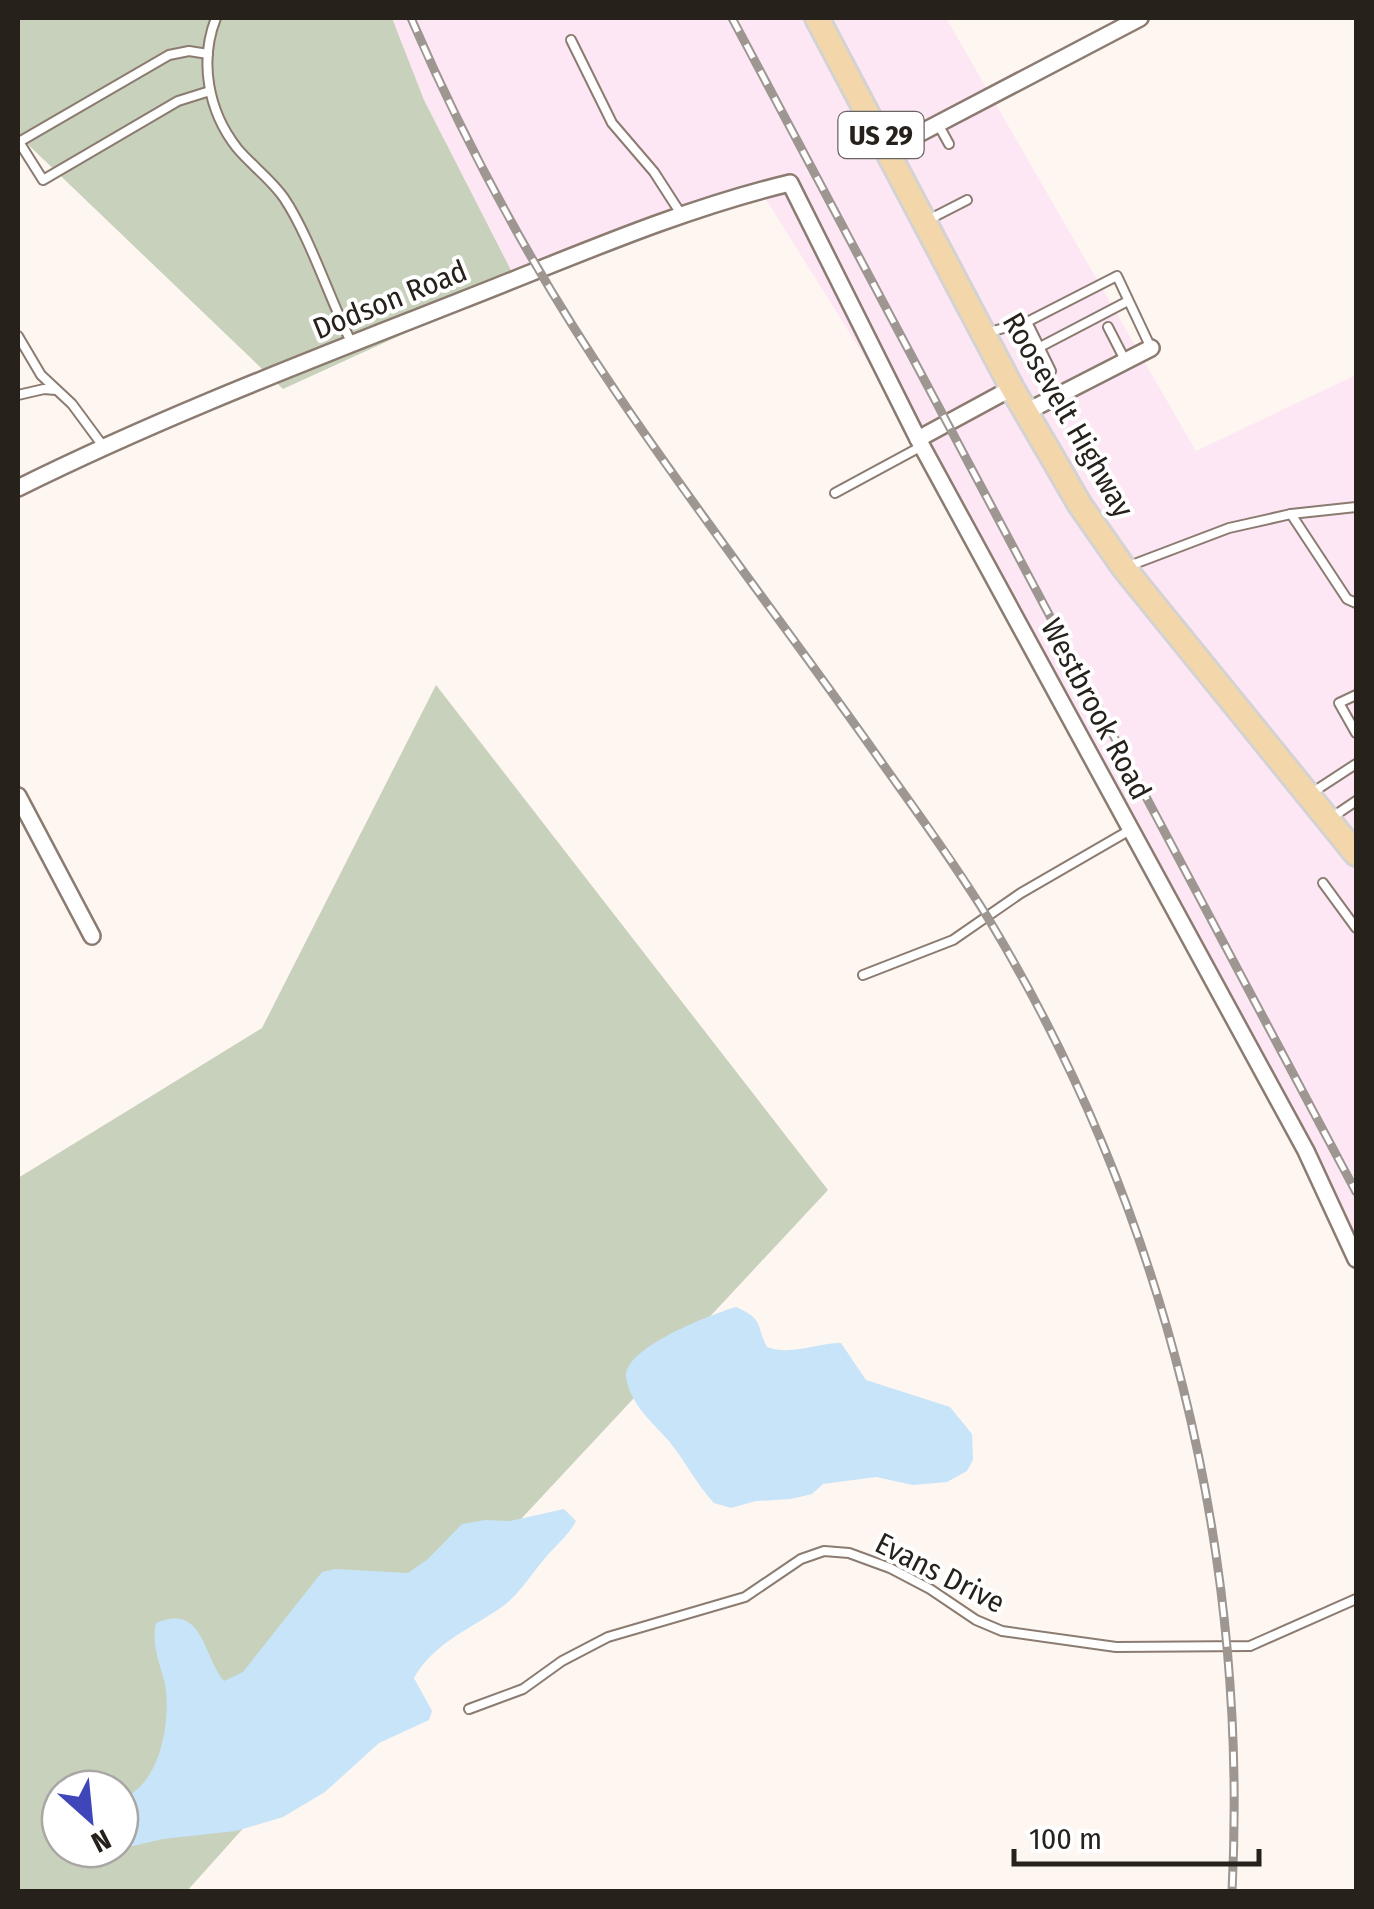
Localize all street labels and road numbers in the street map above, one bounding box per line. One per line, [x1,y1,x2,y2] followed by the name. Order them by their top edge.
[838,112,924,158] road number: US 29
[308,253,472,347] street label: Dodson Road
[995,306,1141,524] street label: Roosevelt Highway
[1033,612,1159,806] street label: Westbrook Road
[869,1525,1011,1621] street label: Evans Drive

